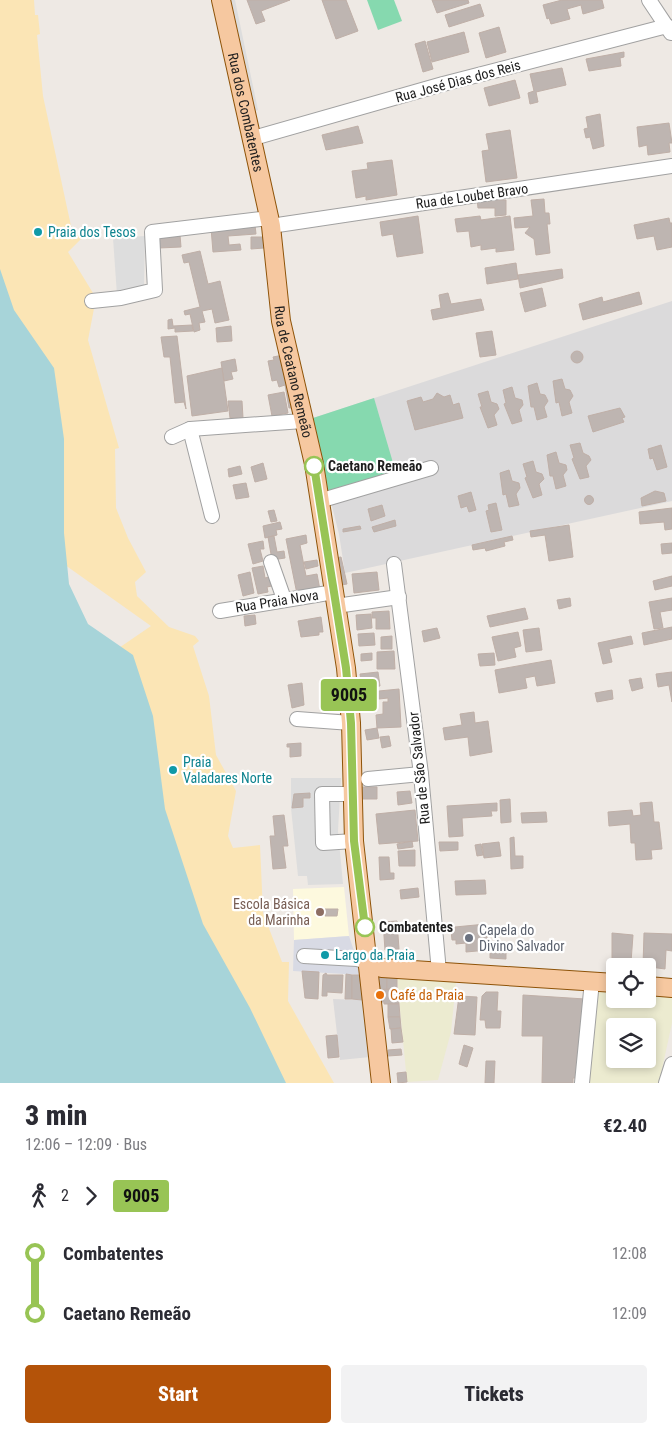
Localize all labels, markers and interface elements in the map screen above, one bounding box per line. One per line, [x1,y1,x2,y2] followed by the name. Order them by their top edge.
[225,51,267,173] street label: Rua dos Combatentes
[394,57,522,105] street label: Rua José Dias dos Reis
[415,180,529,212] street label: Rua de Loubet Bravo
[48,224,136,240] place label: Praia dos Tesos
[32,226,44,238] marker: Praia dos Tesos
[271,305,316,439] street label: Rua de Ceatano Remeão
[304,456,324,476] marker: Caetano Remeão
[328,458,422,474] place label: Caetano Remeão
[234,587,320,615] street label: Rua Praia Nova
[314,679,384,711] line badge: 9005
[331,684,367,705] text: 9005
[405,711,433,825] street label: Rua de São Salvador
[183,754,273,786] place label: Praia Valadares Norte
[167,764,179,776] marker: Praia Valadares Norte
[233,896,310,928] place label: Escola Básica da Marinha
[314,906,326,918] marker: Escola Básica da Marinha
[355,917,375,937] marker: Combatentes
[379,919,453,935] place label: Combatentes
[479,922,564,954] place label: Capela do Divino Salvador
[463,932,475,944] marker: Capela do Divino Salvador
[335,947,415,963] place label: Largo da Praia
[319,949,331,961] marker: Largo da Praia
[606,958,656,1068] map controls
[606,958,656,1008] button: locate
[390,987,464,1003] place label: Café da Praia
[374,989,386,1001] marker: Café da Praia
[606,1018,656,1068] button: layers
[25,1099,87,1132] text: 3 min
[603,1114,647,1137] text: €2.40
[25,1135,147,1154] text: 12:06 – 12:09 · Bus
[25,1182,53,1210] icon: walk
[77,1182,105,1210] icon: forward
[123,1185,159,1206] text: 9005
[61,1186,69,1205] text: 2
[63,1242,164,1265] text: Combatentes
[612,1244,647,1263] text: 12:08
[63,1302,191,1325] text: Caetano Remeão
[612,1304,647,1323] text: 12:09
[25,1365,331,1423] button: Start
[341,1365,647,1423] button: Tickets

